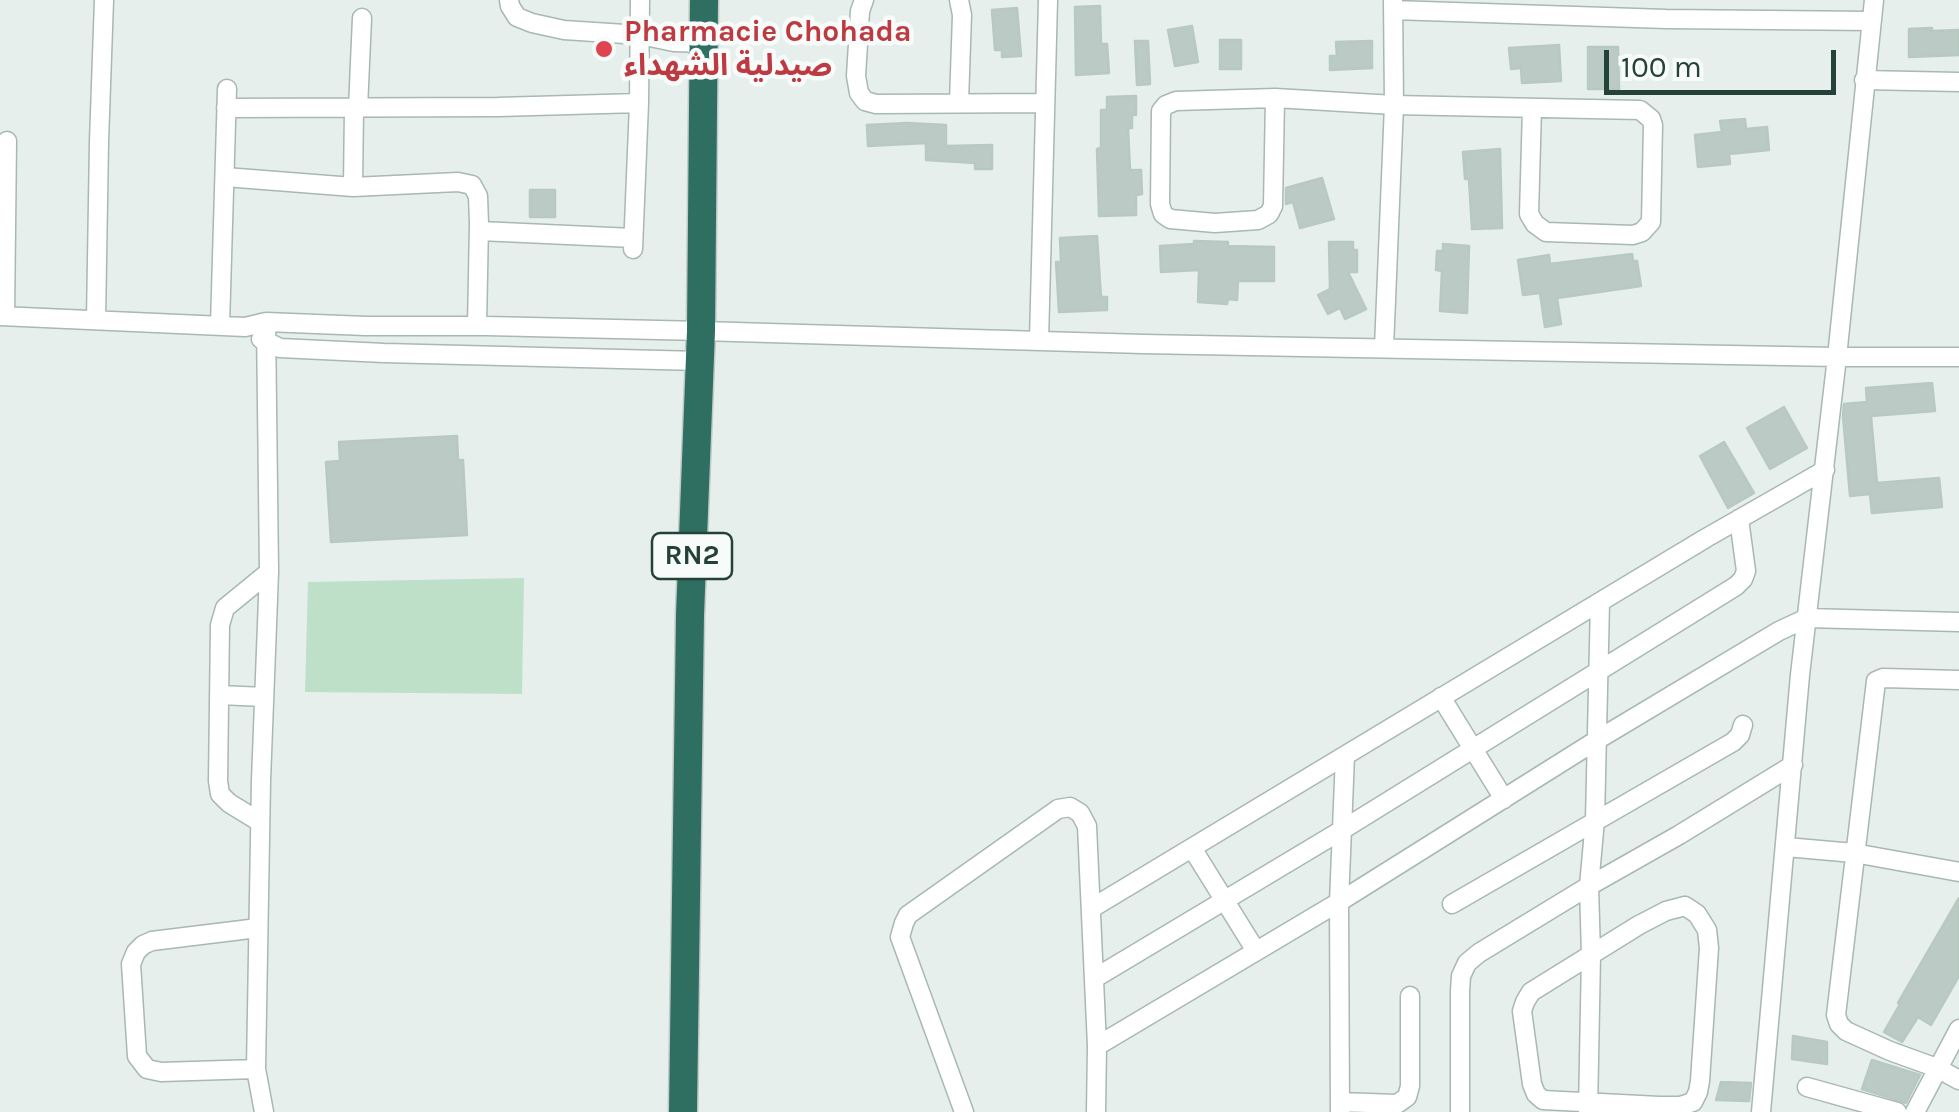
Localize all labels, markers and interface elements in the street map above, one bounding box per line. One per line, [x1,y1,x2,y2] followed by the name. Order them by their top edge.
[624,14,912,84] place label: Pharmacie Chohada صيدلية الشهداء
[1609,30,1842,92] scale bar
[593,38,615,60] marker: Pharmacie Chohada صيدلية الشهداء
[1621,49,1702,85] text: 100 m
[652,533,732,579] road number: RN2

